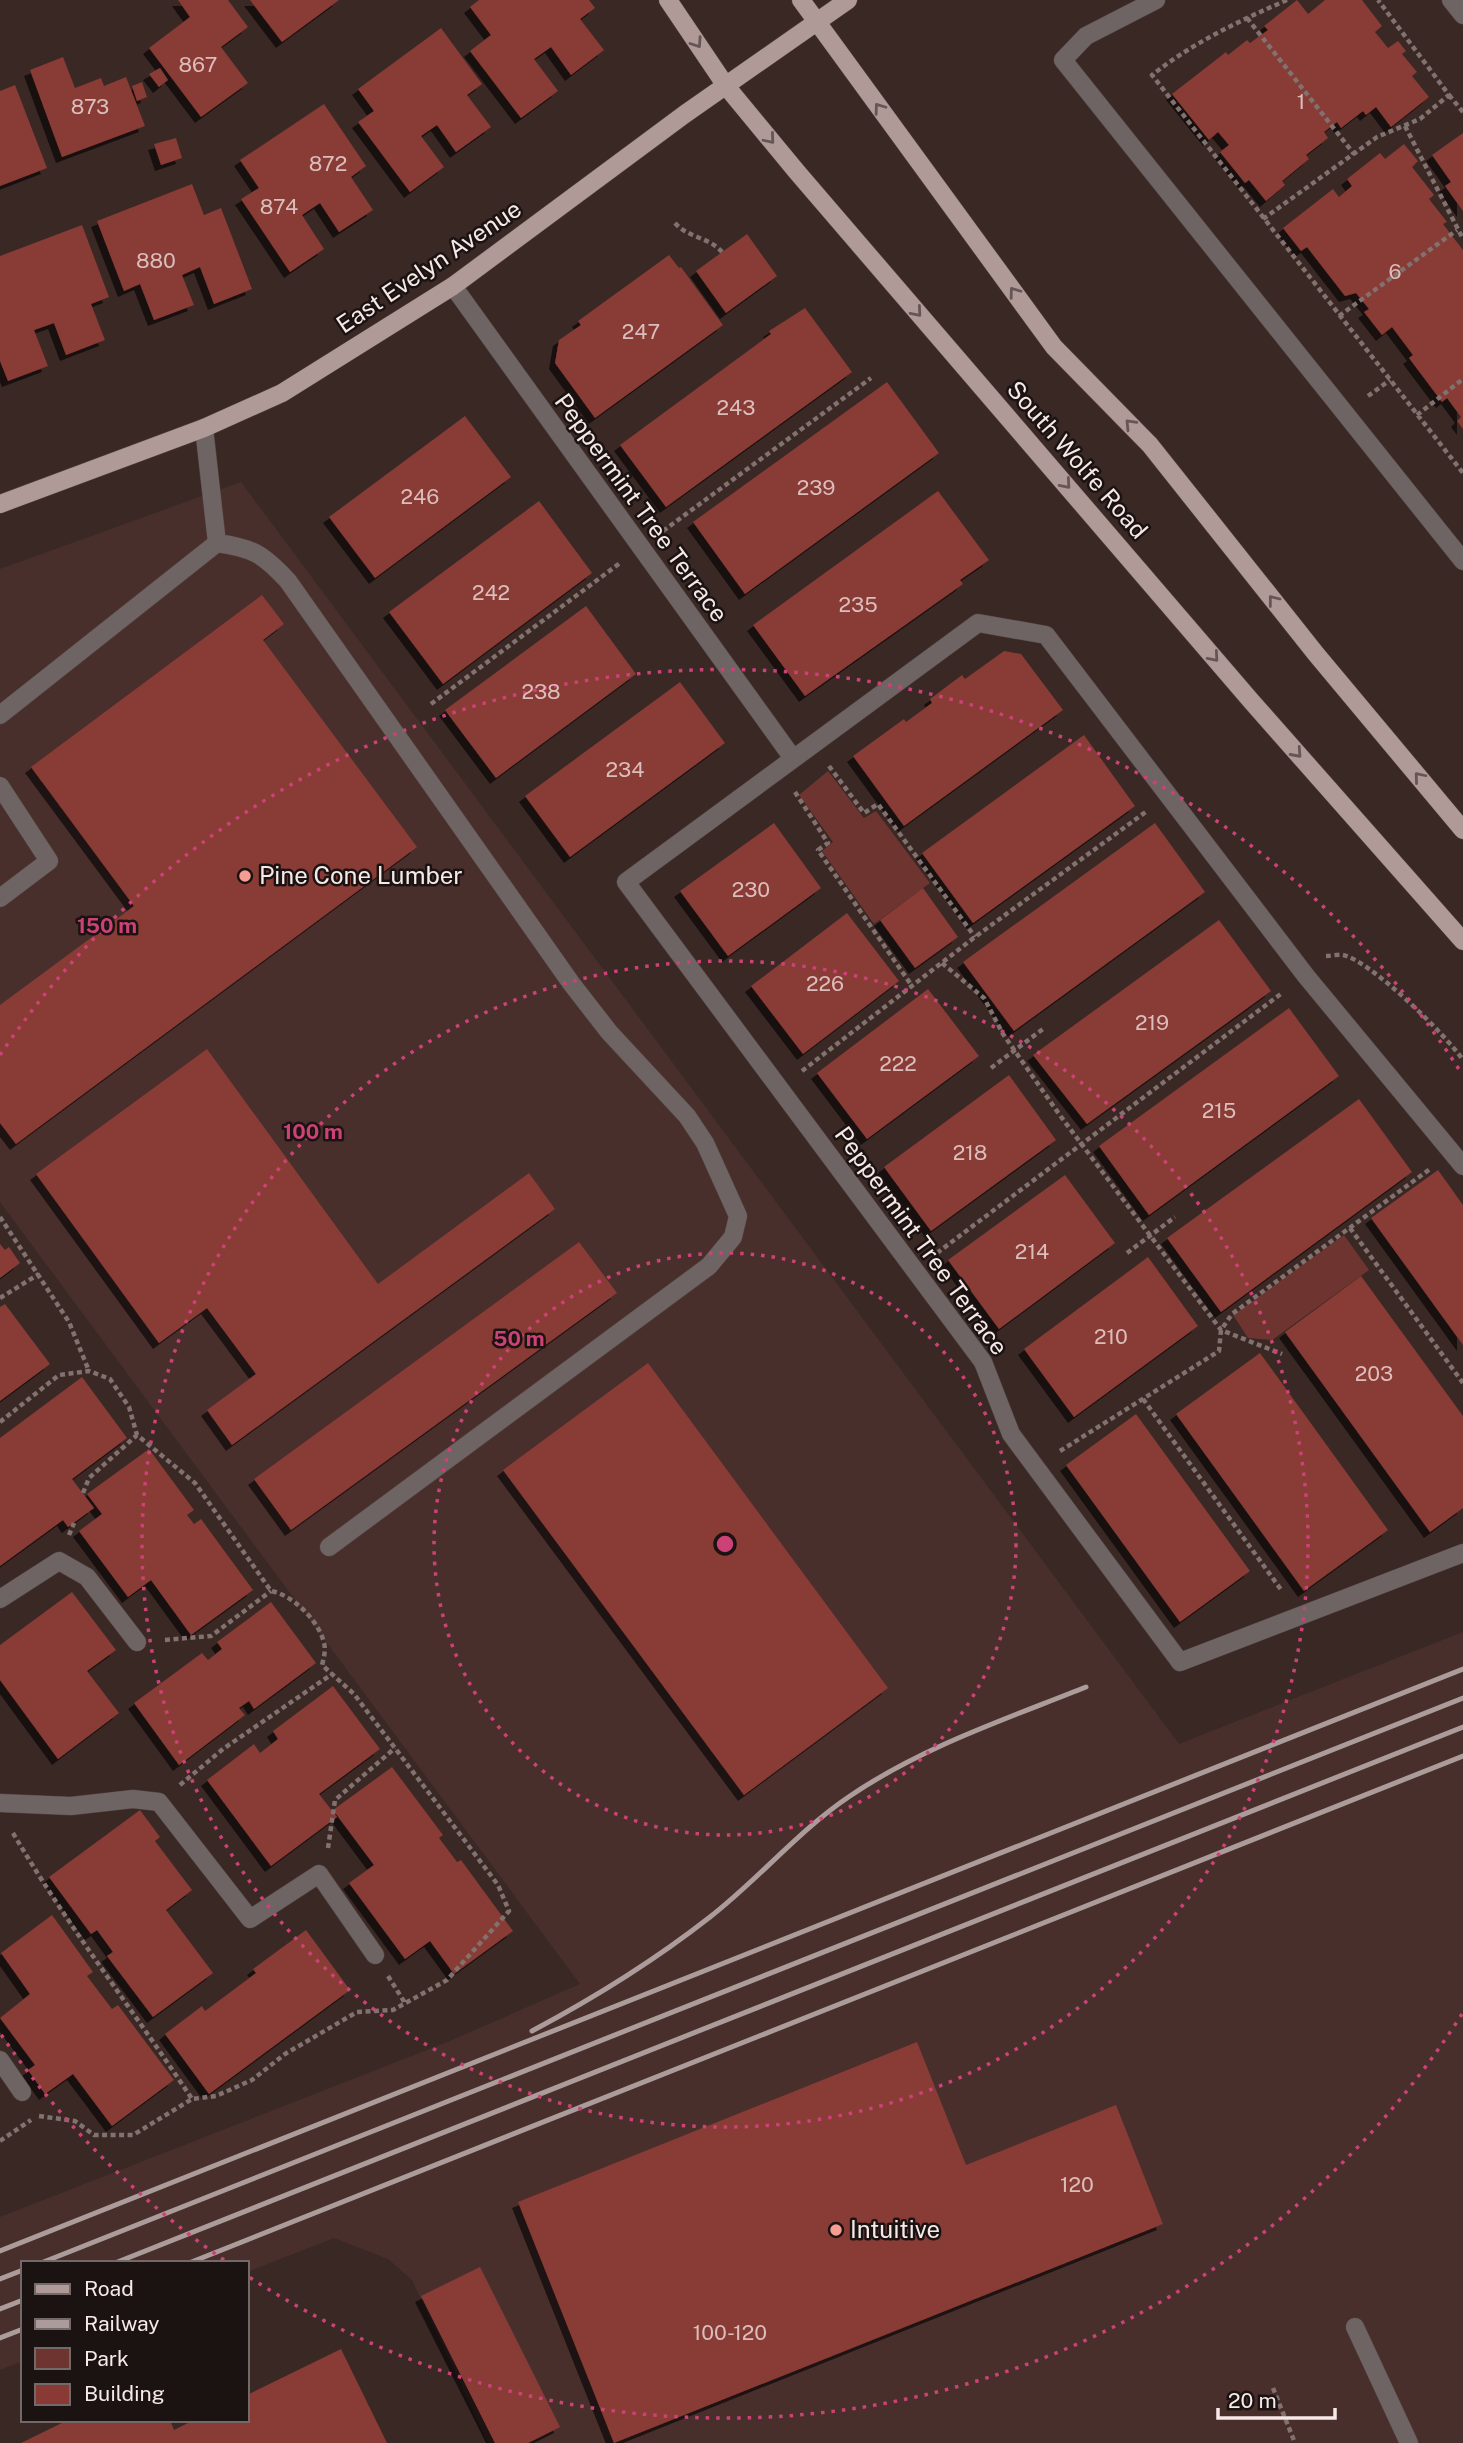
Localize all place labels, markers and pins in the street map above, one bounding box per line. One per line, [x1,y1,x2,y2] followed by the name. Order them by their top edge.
[259,861,463,889] place label: Pine Cone Lumber
[237,868,253,884] marker: Pine Cone Lumber
[713,1532,737,1556] centre of rings
[850,2215,940,2243] place label: Intuitive
[828,2222,844,2238] marker: Intuitive

